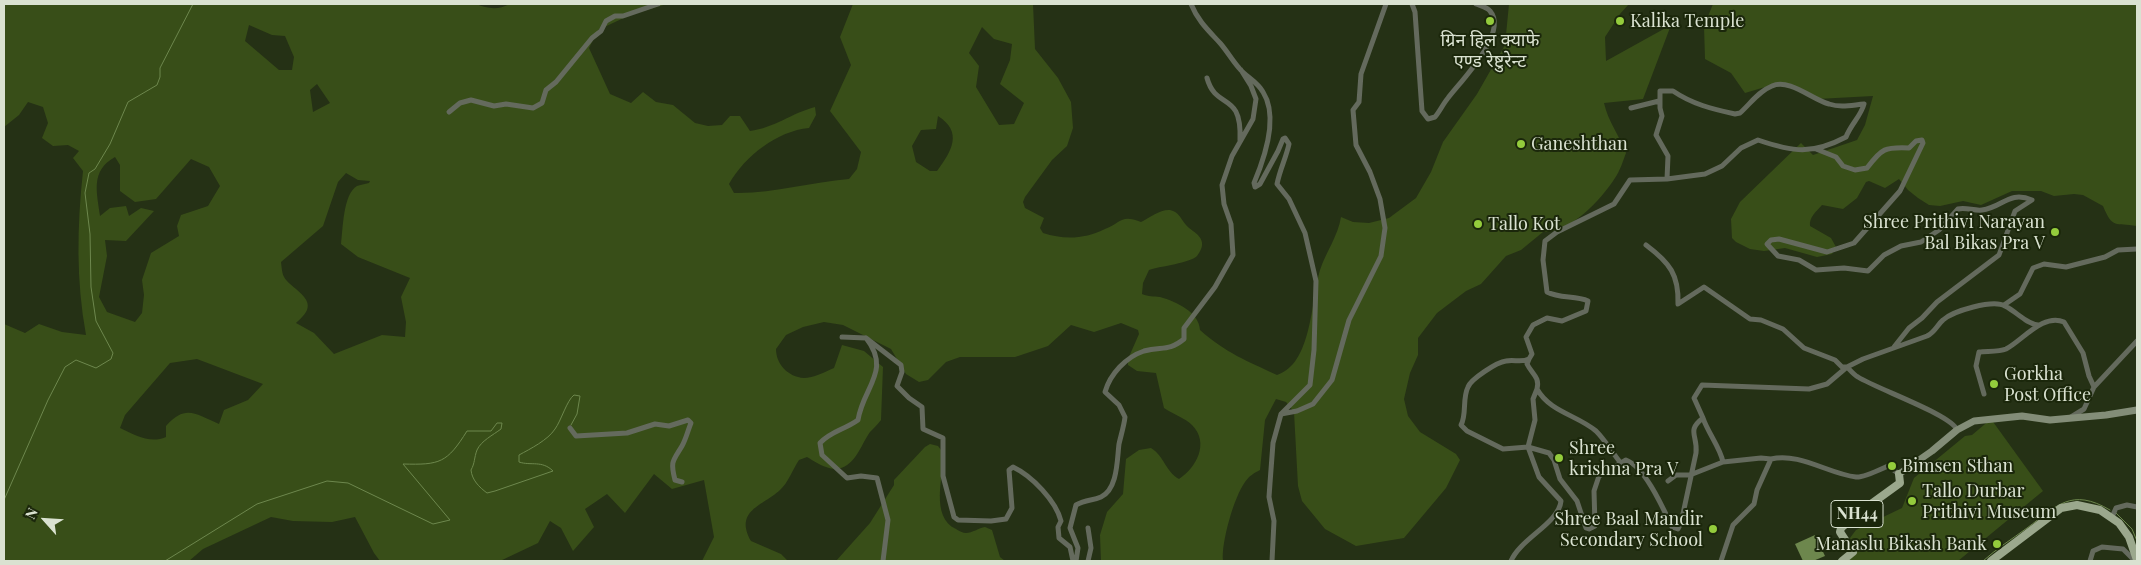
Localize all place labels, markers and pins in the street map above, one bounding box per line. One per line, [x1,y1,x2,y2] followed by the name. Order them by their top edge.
[1630,10,1744,32] place label: Kalika Temple
[1484,15,1496,27] marker: ग्रिन हिल क्याफे एण्ड रेष्टुरेन्ट
[1614,15,1626,27] marker: Kalika Temple
[1441,29,1539,72] place label: ग्रिन हिल क्याफे एण्ड रेष्टुरेन्ट
[1531,133,1628,155] place label: Ganeshthan
[1515,138,1527,150] marker: Ganeshthan
[1863,211,2045,253] place label: Shree Prithivi Narayan Bal Bikas Pra V
[1488,213,1560,235] place label: Tallo Kot
[1472,218,1484,230] marker: Tallo Kot
[2049,226,2061,238] marker: Shree Prithivi Narayan Bal Bikas Pra V
[2004,363,2091,406] place label: Gorkha Post Office
[1988,378,2000,390] marker: Gorkha Post Office
[1569,437,1678,479] place label: Shree krishna Pra V
[1553,452,1565,464] marker: Shree krishna Pra V
[1902,455,2013,477] place label: Bimsen Sthan
[1886,460,1898,472] marker: Bimsen Sthan
[1922,480,2056,522] place label: Tallo Durbar Prithivi Museum
[1906,495,1918,507] marker: Tallo Durbar Prithivi Museum
[1555,508,1703,550] place label: Shree Baal Mandir Secondary School
[1707,523,1719,535] marker: Shree Baal Mandir Secondary School
[1816,533,1987,555] place label: Manaslu Bikash Bank
[1991,538,2003,550] marker: Manaslu Bikash Bank

